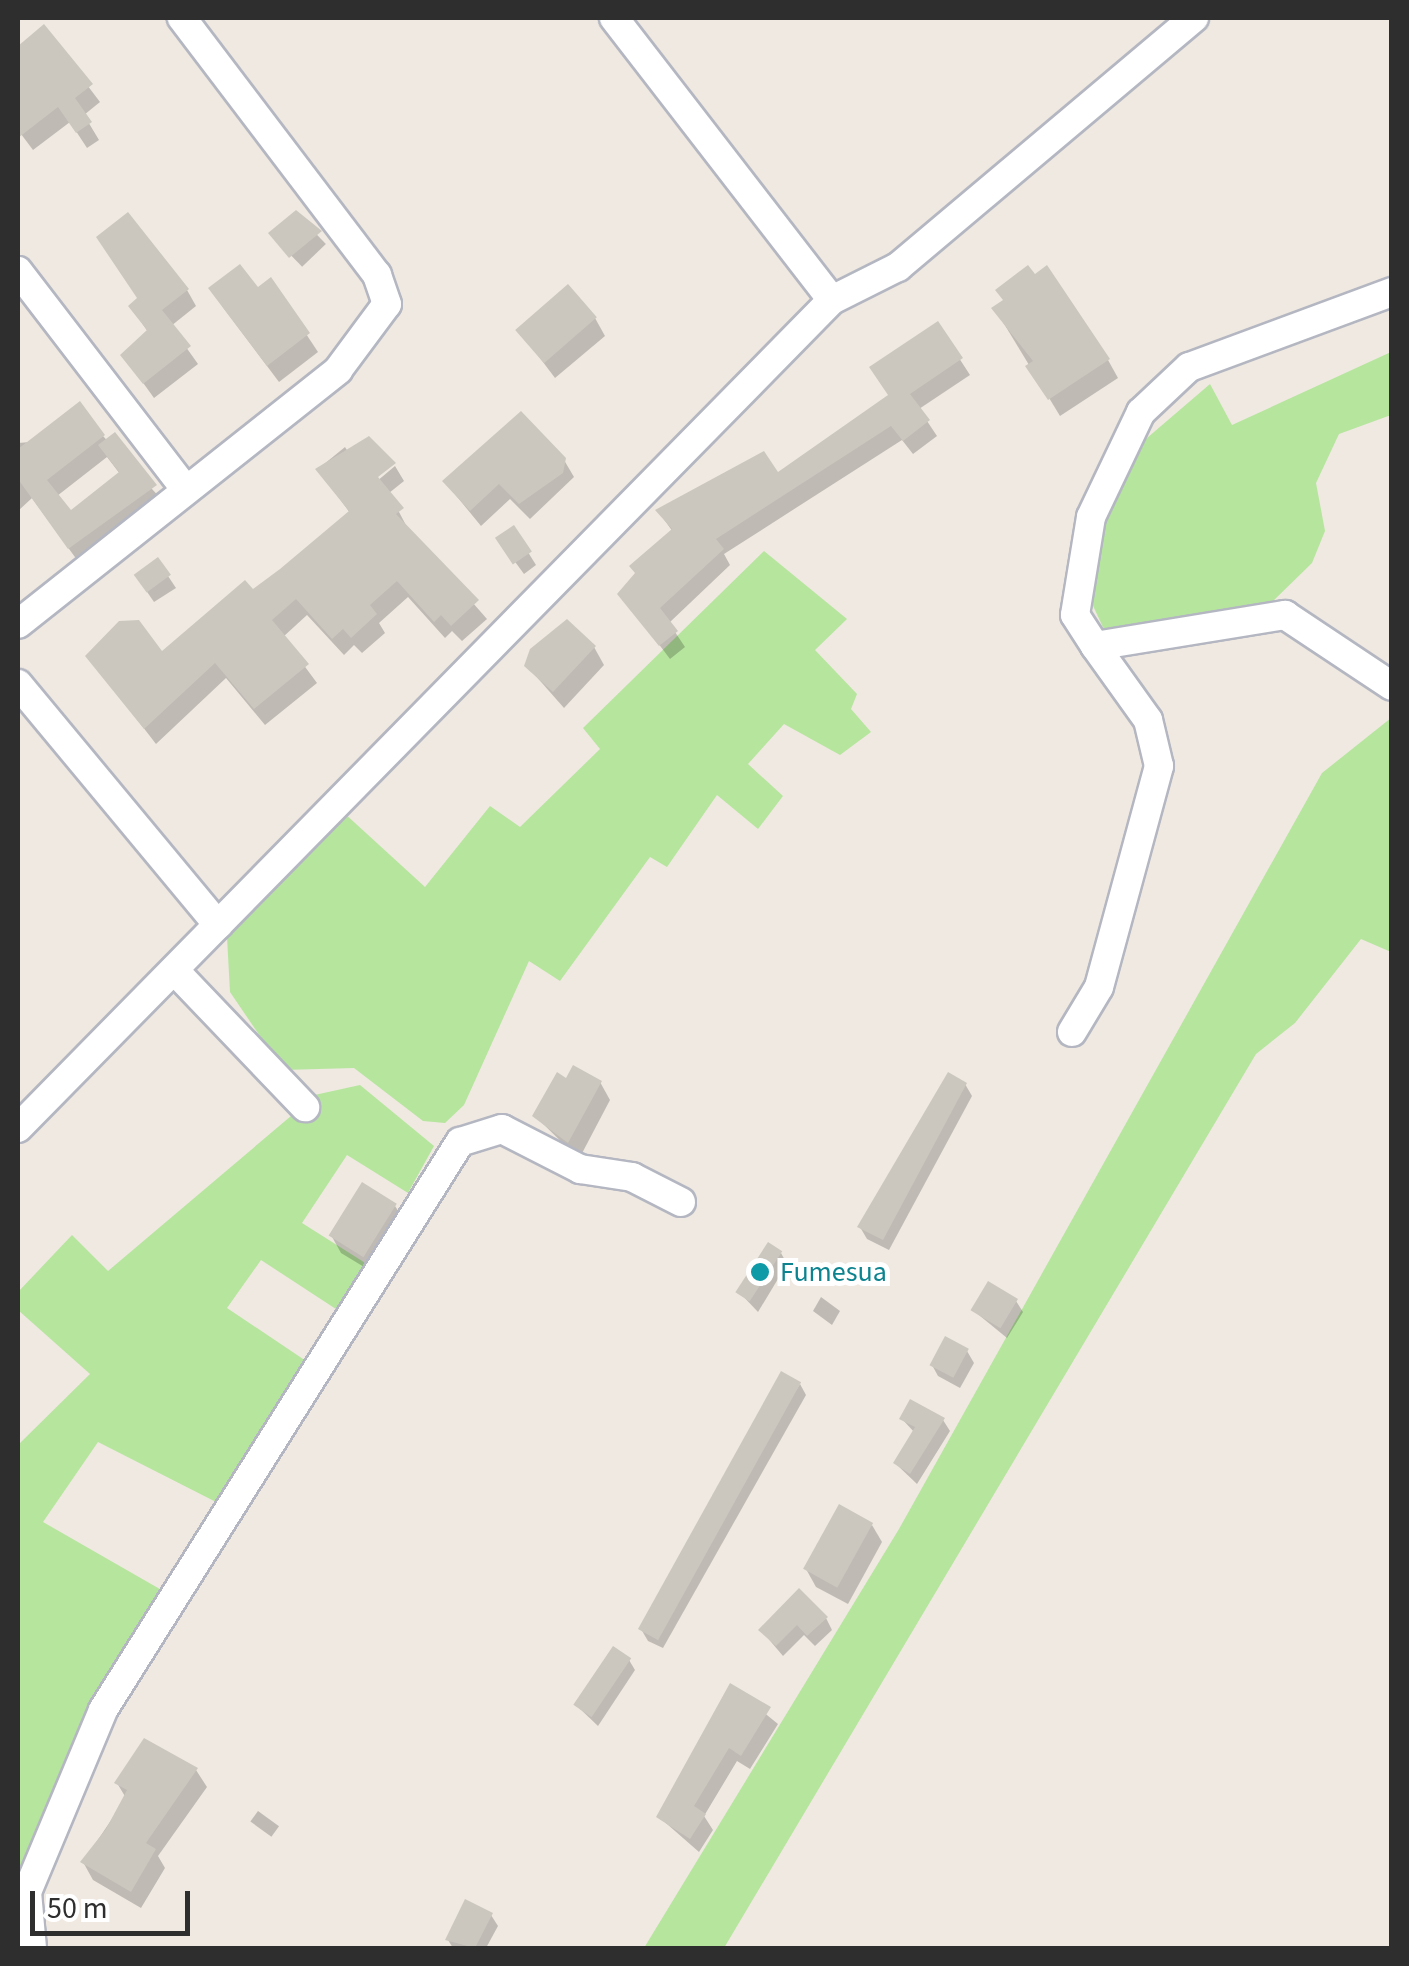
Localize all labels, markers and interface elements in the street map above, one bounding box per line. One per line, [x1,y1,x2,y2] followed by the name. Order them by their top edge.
[780,1255,887,1289] place label: Fumesua
[749,1261,771,1283] marker: Fumesua
[35,1871,195,1933] scale bar
[47,1887,108,1930] text: 50 m

